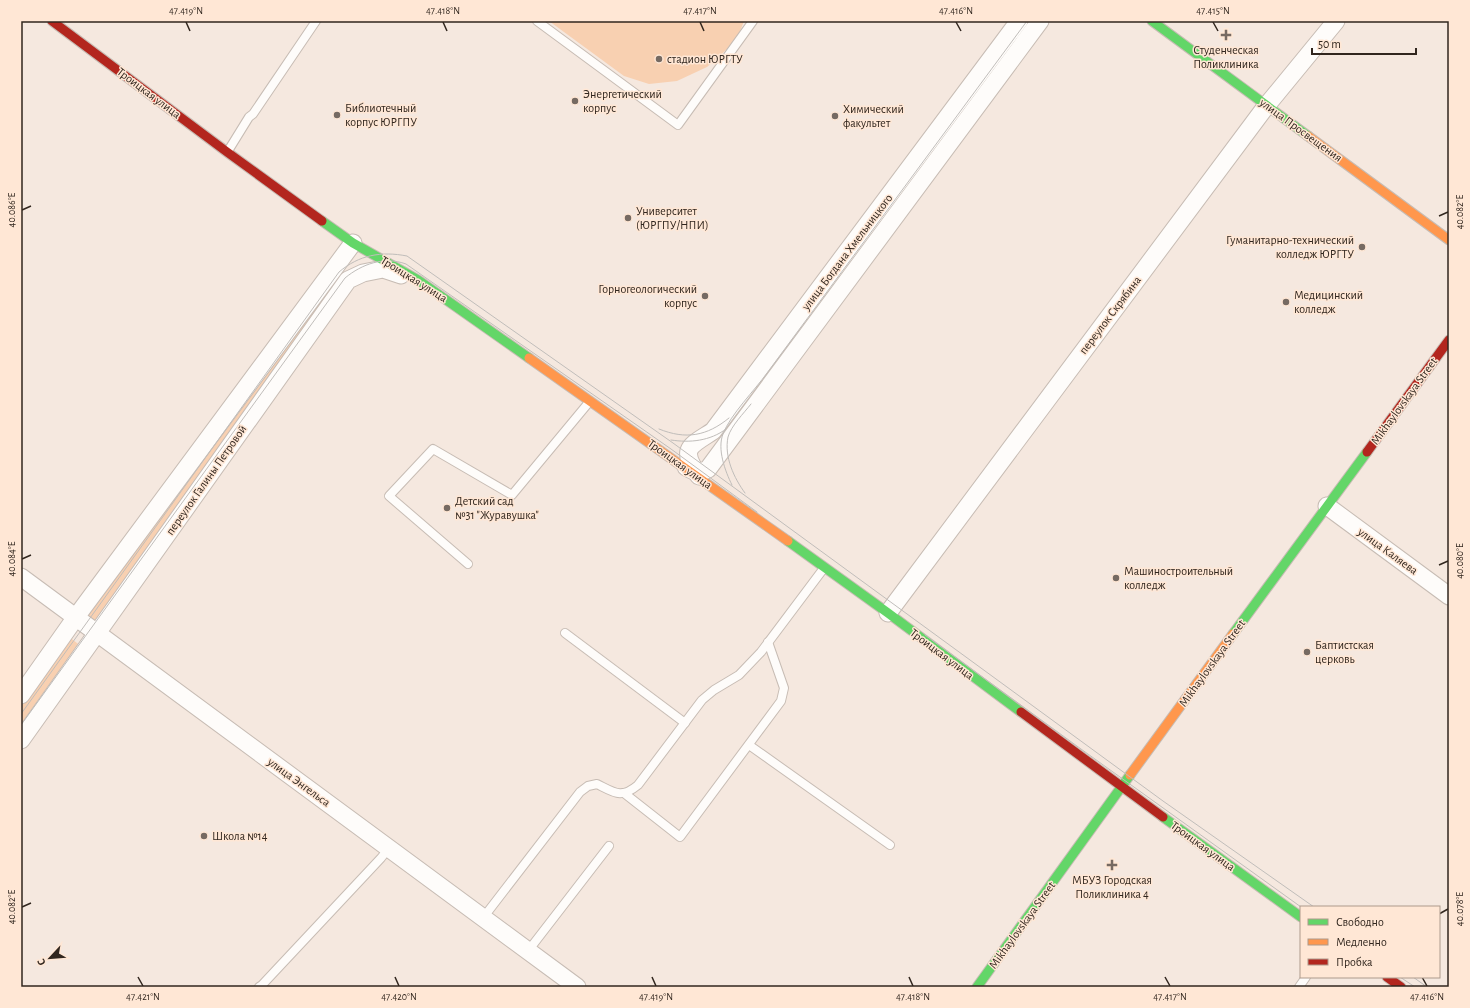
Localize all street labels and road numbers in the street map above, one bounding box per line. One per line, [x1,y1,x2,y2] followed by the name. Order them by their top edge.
[114,65,183,122] street label: Троицкая улица
[1256,96,1344,165] street label: улица Просвещения
[799,192,895,314] street label: улица Богдана Хмельницкого
[378,254,450,305] street label: Троицкая улица
[1077,273,1144,357] street label: переулок Скрябина
[1369,355,1440,447] street label: Mikhaylovskaya Street
[164,423,249,538] street label: переулок Галины Петровой
[645,437,715,492] street label: Троицкая улица
[1355,525,1420,578] street label: улица Каляева
[1177,617,1248,709] street label: Mikhaylovskaya Street
[907,626,976,683] street label: Троицкая улица
[264,755,333,810] street label: улица Энгельса
[1168,819,1238,874] street label: Троицкая улица
[987,879,1058,971] street label: Mikhaylovskaya Street

